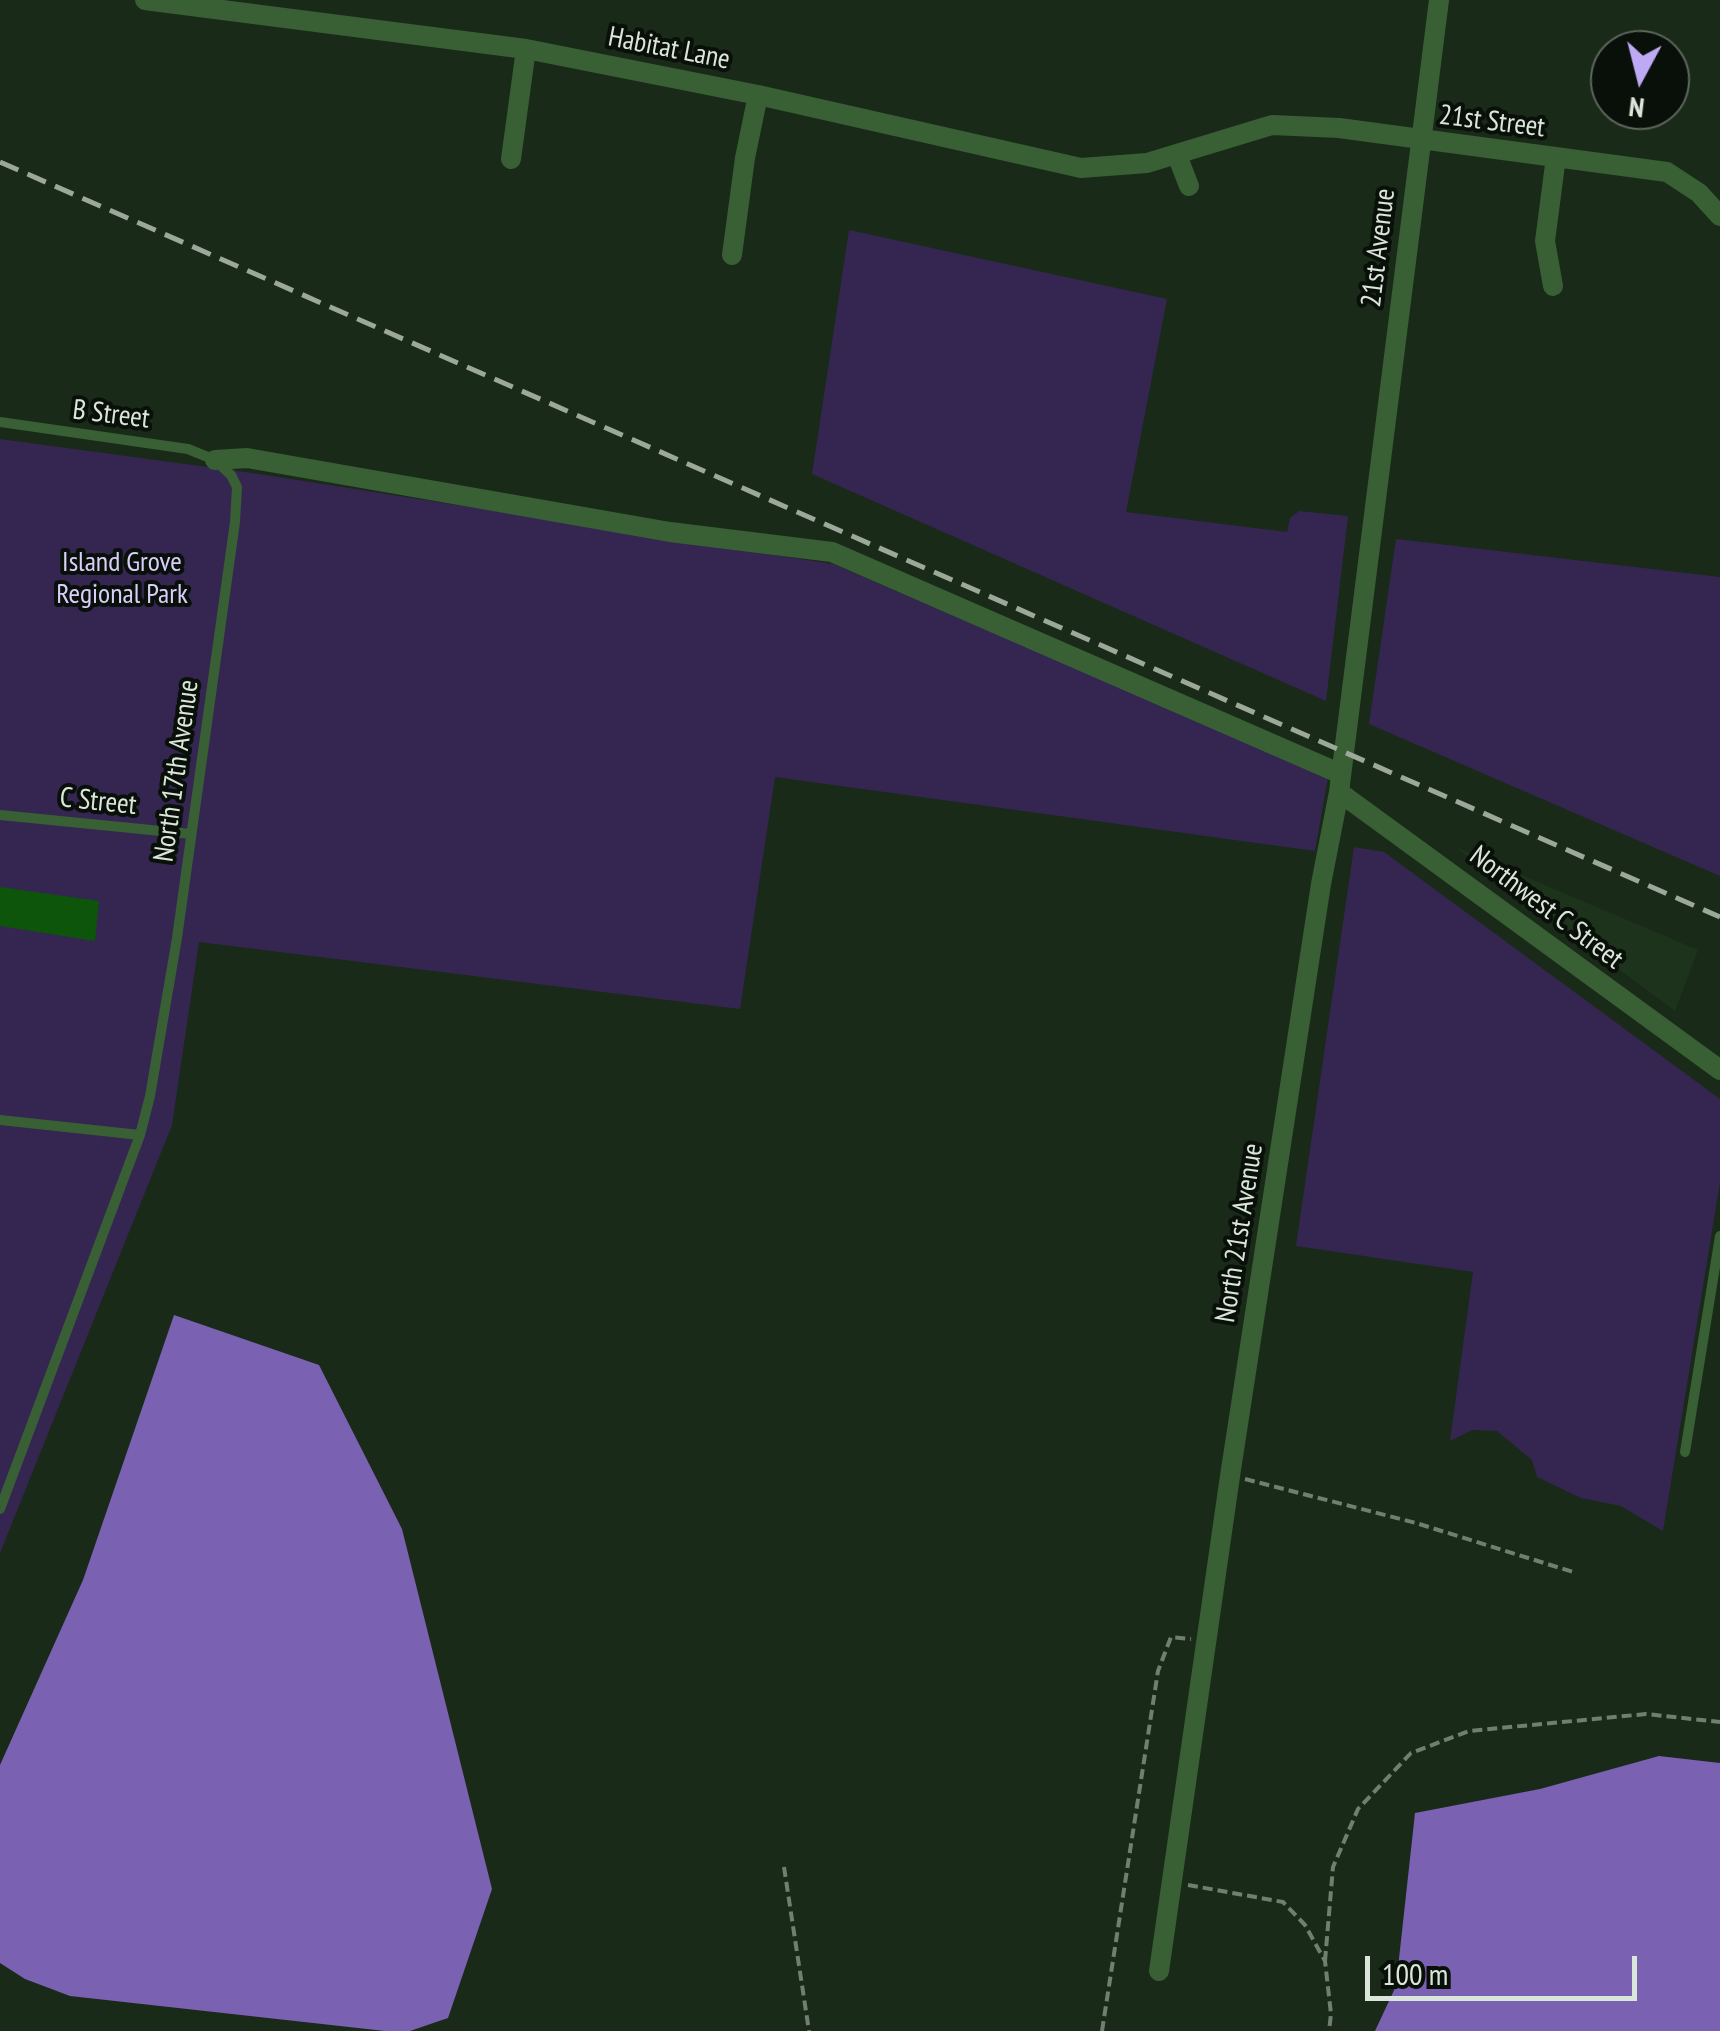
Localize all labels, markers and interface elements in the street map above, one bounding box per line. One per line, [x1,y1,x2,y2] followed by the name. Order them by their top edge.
[605,21,733,77] street label: Habitat Lane
[1590,30,1690,130] north arrow
[1627,89,1646,128] text: N
[1437,99,1547,145] street label: 21st Street
[1355,187,1403,309] street label: 21st Avenue
[71,394,151,436] street label: B Street
[56,546,188,612] park label: Island Grove Regional Park
[148,678,206,864] street label: North 17th Avenue
[58,781,138,823] street label: C Street
[1463,839,1629,977] street label: Northwest C Street
[1209,1141,1271,1325] street label: North 21st Avenue
[1370,1936,1642,1998] scale bar
[1382,1954,1448,1993] text: 100 m

